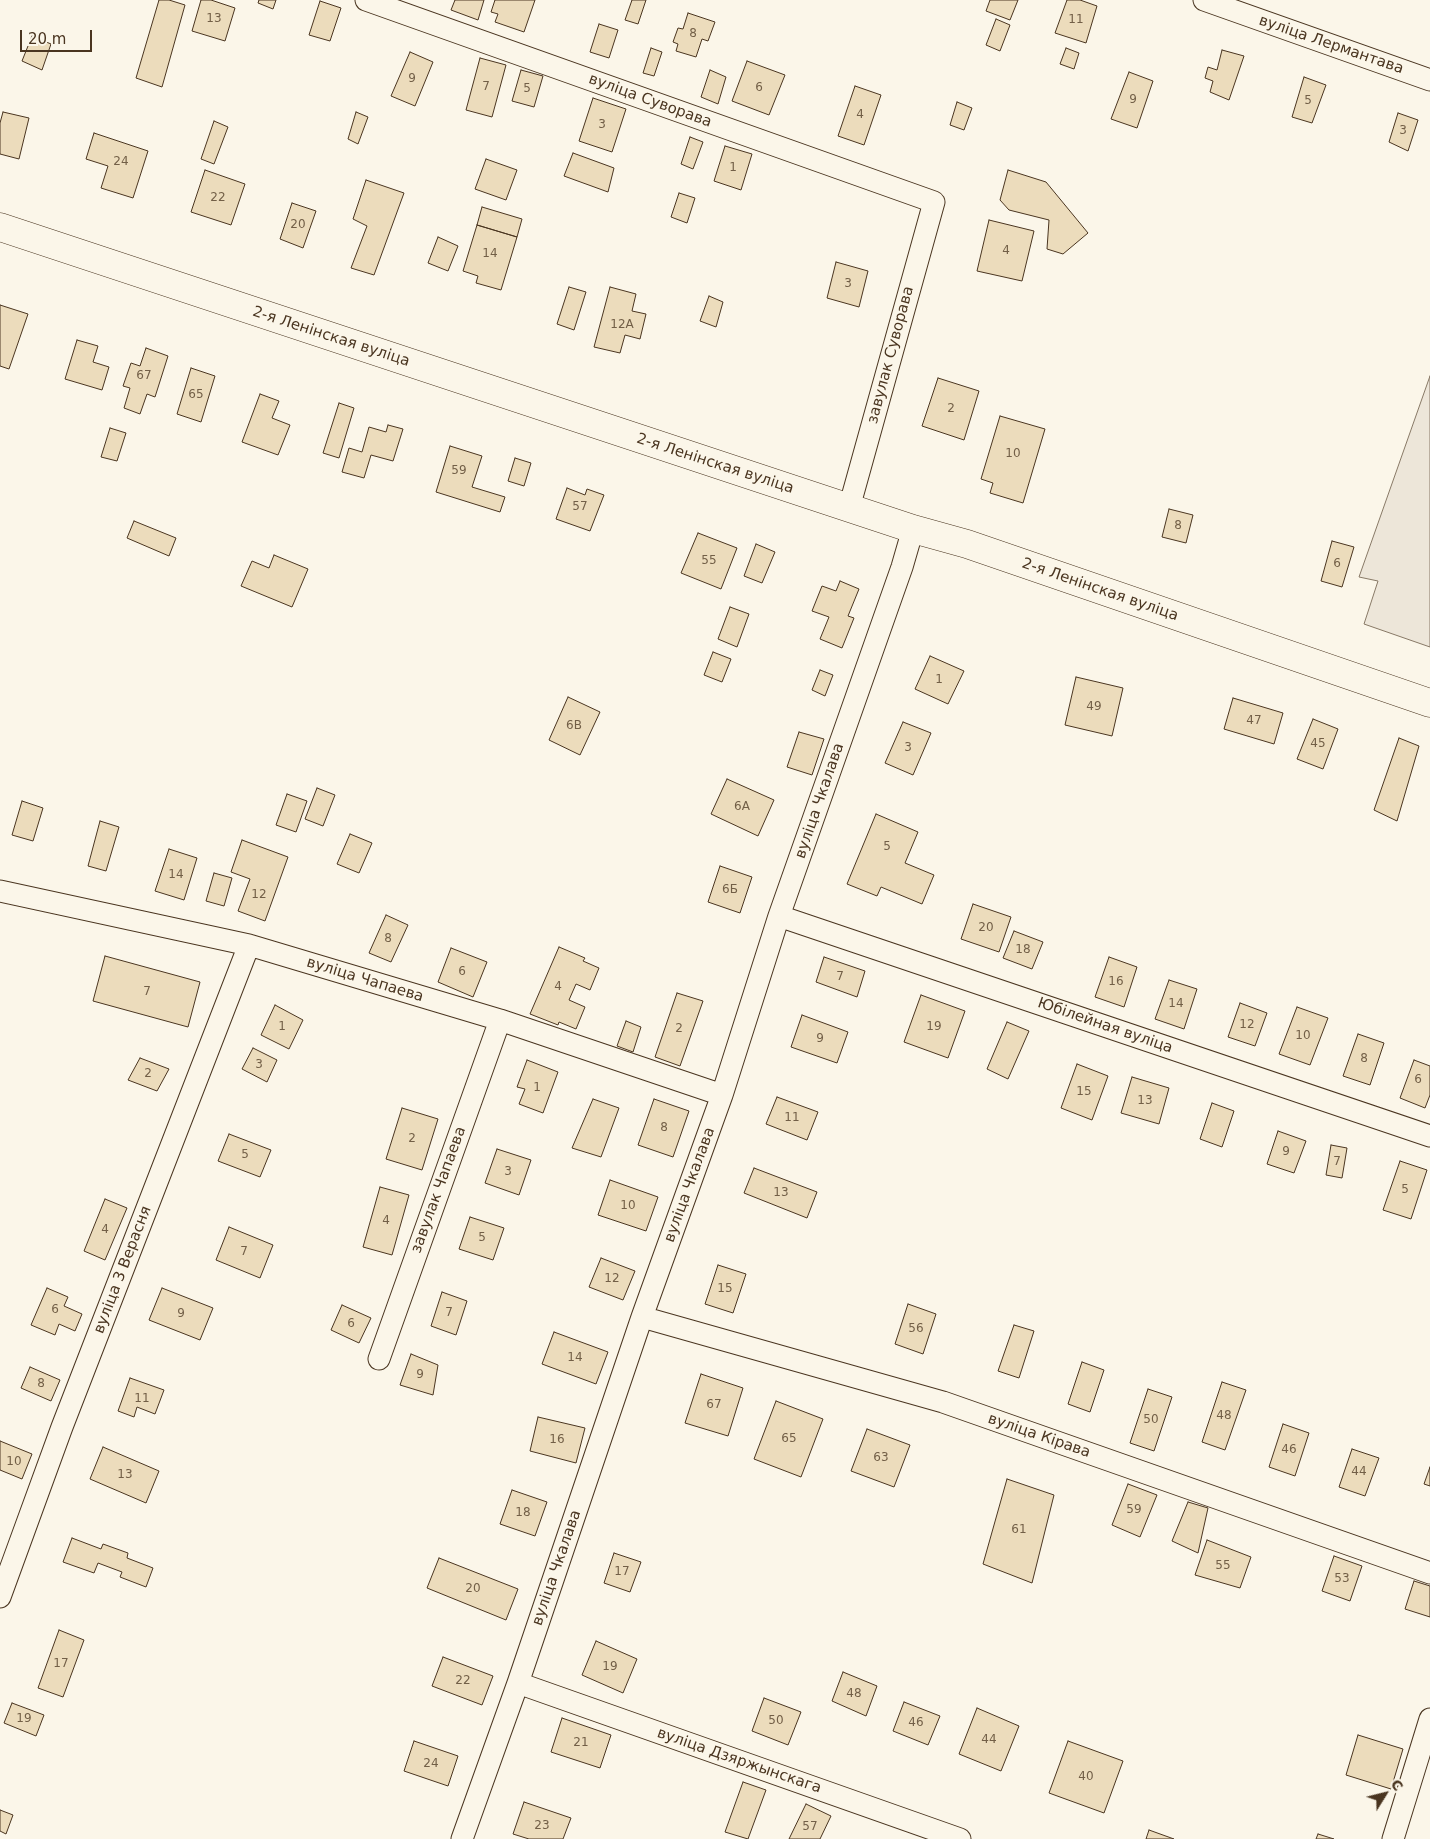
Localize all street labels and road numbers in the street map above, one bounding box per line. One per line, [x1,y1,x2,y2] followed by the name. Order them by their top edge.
[1256,12,1406,78] street label: вуліца Лермантава
[586,70,714,132] street label: вуліца Суворава
[864,284,918,426] street label: завулак Суворава
[250,303,412,371] street label: 2-я Ленінская вуліца
[634,430,796,498] street label: 2-я Ленінская вуліца
[1019,555,1181,625] street label: 2-я Ленінская вуліца
[792,741,848,861] street label: вуліца Чкалава
[304,954,426,1006] street label: вуліца Чапаева
[1035,994,1175,1058] street label: Юбілейная вуліца
[408,1124,470,1256] street label: завулак Чапаева
[661,1125,719,1245] street label: вуліца Чкалава
[90,1204,156,1336] street label: вуліца 3 Верасня
[985,1410,1093,1462] street label: вуліца Кірава
[529,1508,585,1628] street label: вуліца Чкалава
[654,1724,824,1798] street label: вуліца Дзяржынскага

